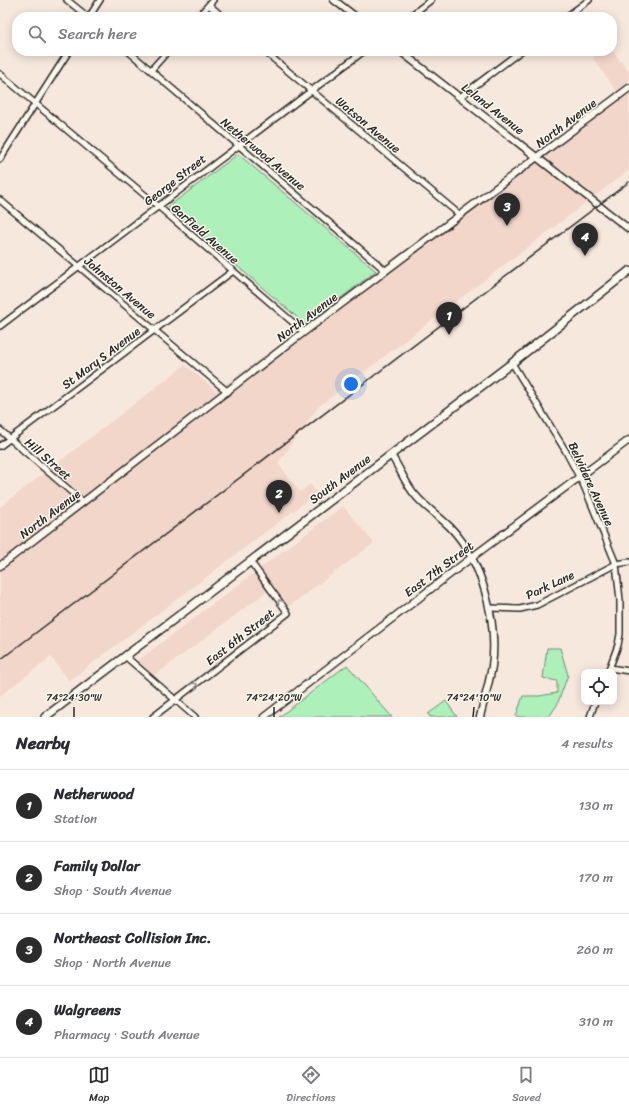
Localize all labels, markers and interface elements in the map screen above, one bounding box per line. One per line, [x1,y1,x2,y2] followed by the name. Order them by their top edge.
[12,12,617,56] search box
[58,21,137,47] text: Search here
[26,23,48,45] icon: search
[457,77,529,141] street label: Leland Avenue
[330,91,406,159] street label: Watson Avenue
[531,92,602,154] street label: North Avenue
[215,112,311,196] street label: Netherwood Avenue
[139,148,211,212] street label: George Street
[494,193,520,226] pin: 3
[166,198,244,270] street label: Garfield Avenue
[572,223,598,256] pin: 4
[78,250,161,325] street label: Johnston Avenue
[272,286,343,348] street label: North Avenue
[436,302,462,335] pin: 1
[57,321,145,395] street label: St Mary S Avenue
[341,374,361,394] your location
[19,432,77,486] street label: Hill Street
[562,438,620,530] street label: Belvidere Avenue
[304,448,376,510] street label: South Avenue
[266,480,292,513] pin: 2
[15,483,86,545] street label: North Avenue
[399,535,479,603] street label: East 7th Street
[522,564,578,606] street label: Park Lane
[278,600,285,607] one-way arrow
[201,603,279,671] street label: East 6th Street
[581,669,617,705] map controls
[581,669,617,705] button: locate
[191,682,198,689] one-way arrow
[46,689,102,707] text: 74°24'30"W
[246,689,302,707] text: 74°24'20"W
[447,689,502,707] text: 74°24'10"W
[16,728,70,758] text: Nearby
[561,732,613,755] text: 4 results
[54,781,134,807] text: Netherwood
[26,794,32,817] text: 1
[579,794,613,817] text: 130 m
[54,807,97,830] text: Station
[54,853,140,879] text: Family Dollar
[25,866,33,889] text: 2
[578,866,613,889] text: 170 m
[54,879,172,902] text: Shop · South Avenue
[54,925,212,951] text: Northeast Collision Inc.
[25,938,33,961] text: 3
[577,938,613,961] text: 260 m
[54,951,171,974] text: Shop · North Avenue
[54,997,121,1023] text: Walgreens
[25,1010,33,1033] text: 4
[579,1010,613,1033] text: 310 m
[54,1023,200,1046] text: Pharmacy · South Avenue
[88,1064,110,1107] tab: Map
[286,1064,336,1107] tab: Directions
[512,1064,541,1107] tab: Saved

